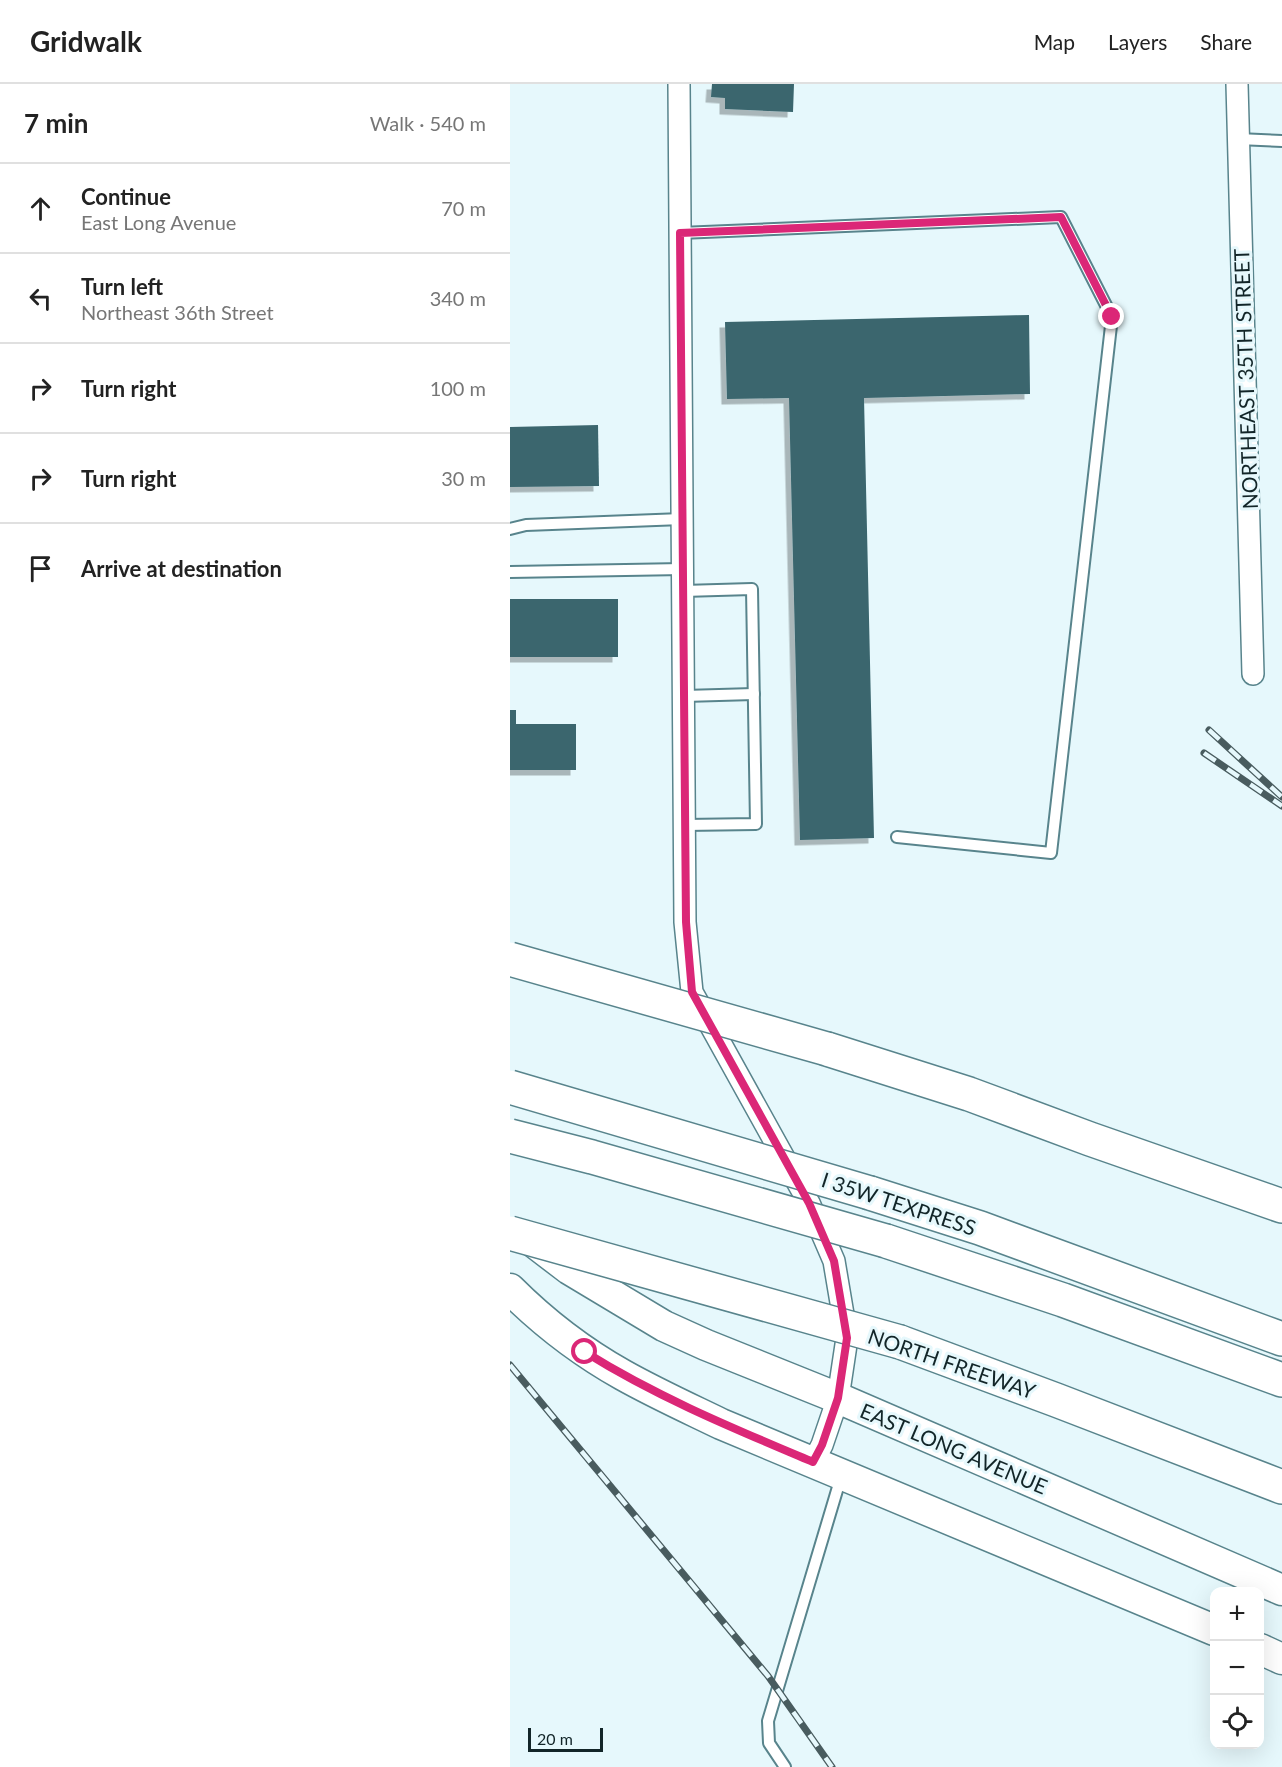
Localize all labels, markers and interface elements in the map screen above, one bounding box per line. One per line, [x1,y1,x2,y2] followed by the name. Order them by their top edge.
[30,24,142,58] text: Gridwalk
[1034,29,1075,54] text: Map
[1108,29,1167,54] text: Layers
[1200,29,1252,54] text: Share
[24,107,88,139] text: 7 min
[370,111,486,135] text: Walk · 540 m
[81,183,171,210] text: Continue
[24,192,57,225] icon: ahead
[441,196,486,220] text: 70 m
[81,210,236,234] text: East Long Avenue
[1228,248,1262,510] street label: NORTHEAST 35TH STREET
[81,273,163,300] text: Turn left
[24,282,57,315] icon: left
[430,286,486,310] text: 340 m
[81,300,274,324] text: Northeast 36th Street
[1098,303,1124,329] route end
[24,372,57,405] icon: right
[81,375,176,402] text: Turn right
[430,376,486,400] text: 100 m
[24,462,57,495] icon: right
[81,465,176,492] text: Turn right
[441,466,486,490] text: 30 m
[24,552,57,585] icon: arrive
[81,555,282,582] text: Arrive at destination
[819,1166,979,1240] street label: I 35W TEXPRESS
[865,1323,1040,1404] street label: NORTH FREEWAY
[571,1338,597,1364] route start
[857,1397,1051,1499] street label: EAST LONG AVENUE
[1210,1587,1264,1749] map controls
[1210,1587,1264,1641] button: +
[1210,1641,1264,1695] button: −
[1210,1695,1264,1749] button: locate
[528,1725,603,1752] scale bar
[537,1729,573,1748] text: 20 m

